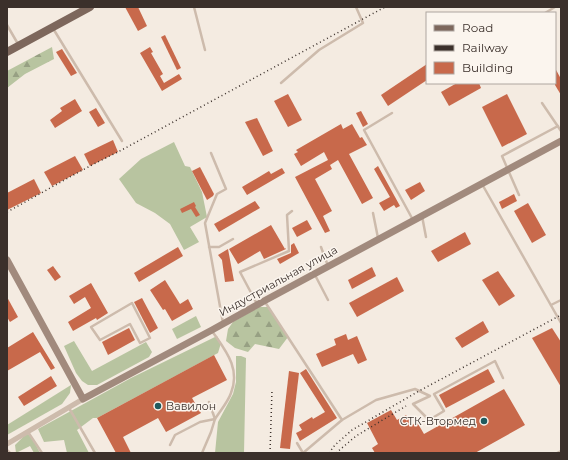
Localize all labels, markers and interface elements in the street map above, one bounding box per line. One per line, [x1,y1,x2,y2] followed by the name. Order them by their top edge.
[426,12,556,84] legend
[462,20,493,35] text: Road
[462,40,508,55] text: Railway
[462,60,513,75] text: Building
[216,243,340,319] street label: Индустриальная улица
[166,399,216,413] place label: Вавилон
[153,401,163,411] marker: Вавилон
[400,414,476,428] place label: СТК-Втормед
[479,416,489,426] marker: СТК-Втормед

